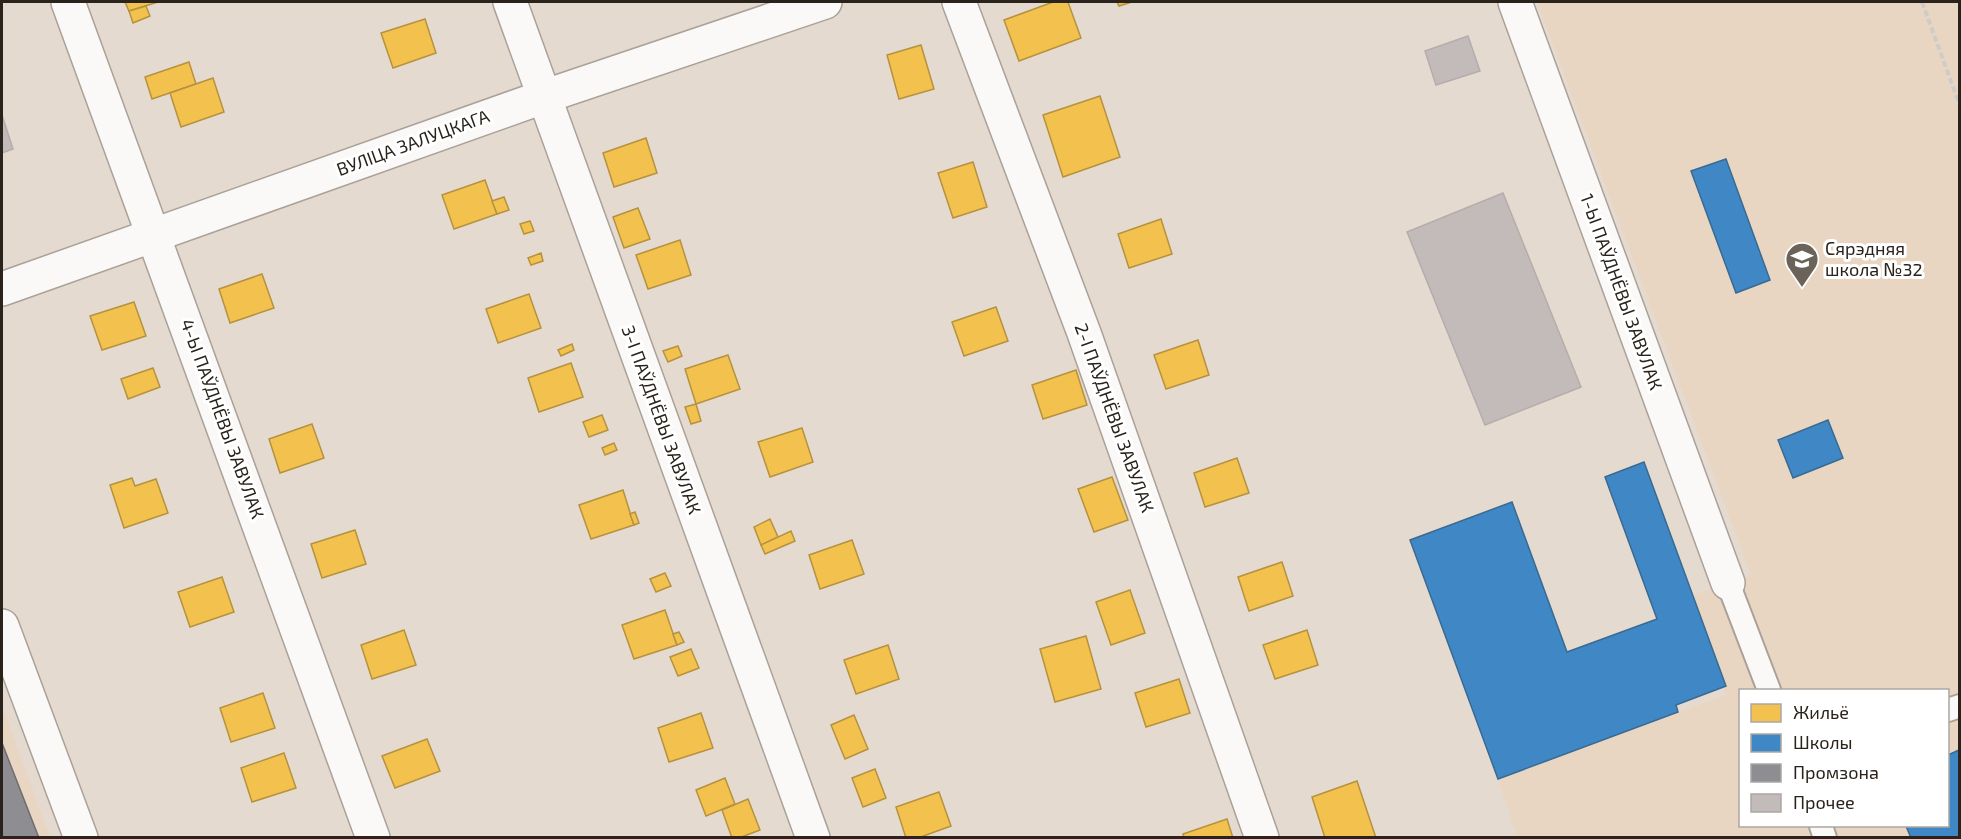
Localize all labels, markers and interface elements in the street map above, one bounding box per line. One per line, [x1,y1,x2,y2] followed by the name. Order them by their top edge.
[333,104,493,180] street label: ВУЛІЦА ЗАЛУЦКАГА
[1576,191,1668,393] street label: 1-Ы ПАЎДНЁВЫ ЗАВУЛАК
[1825,237,1923,280] place label: Сярэдняя школа №32
[1784,241,1820,288] school or university icon: Сярэдняя школа №32
[177,316,269,522] street label: 4-Ы ПАЎДНЁВЫ ЗАВУЛАК
[1070,320,1159,515] street label: 2-І ПАЎДНЁВЫ ЗАВУЛАК
[617,322,706,517] street label: 3-І ПАЎДНЁВЫ ЗАВУЛАК
[1739,689,1949,827] legend
[1793,701,1849,723] text: Жильё
[1793,731,1853,753] text: Школы
[1793,761,1879,783] text: Промзона
[1793,791,1855,813] text: Прочее

